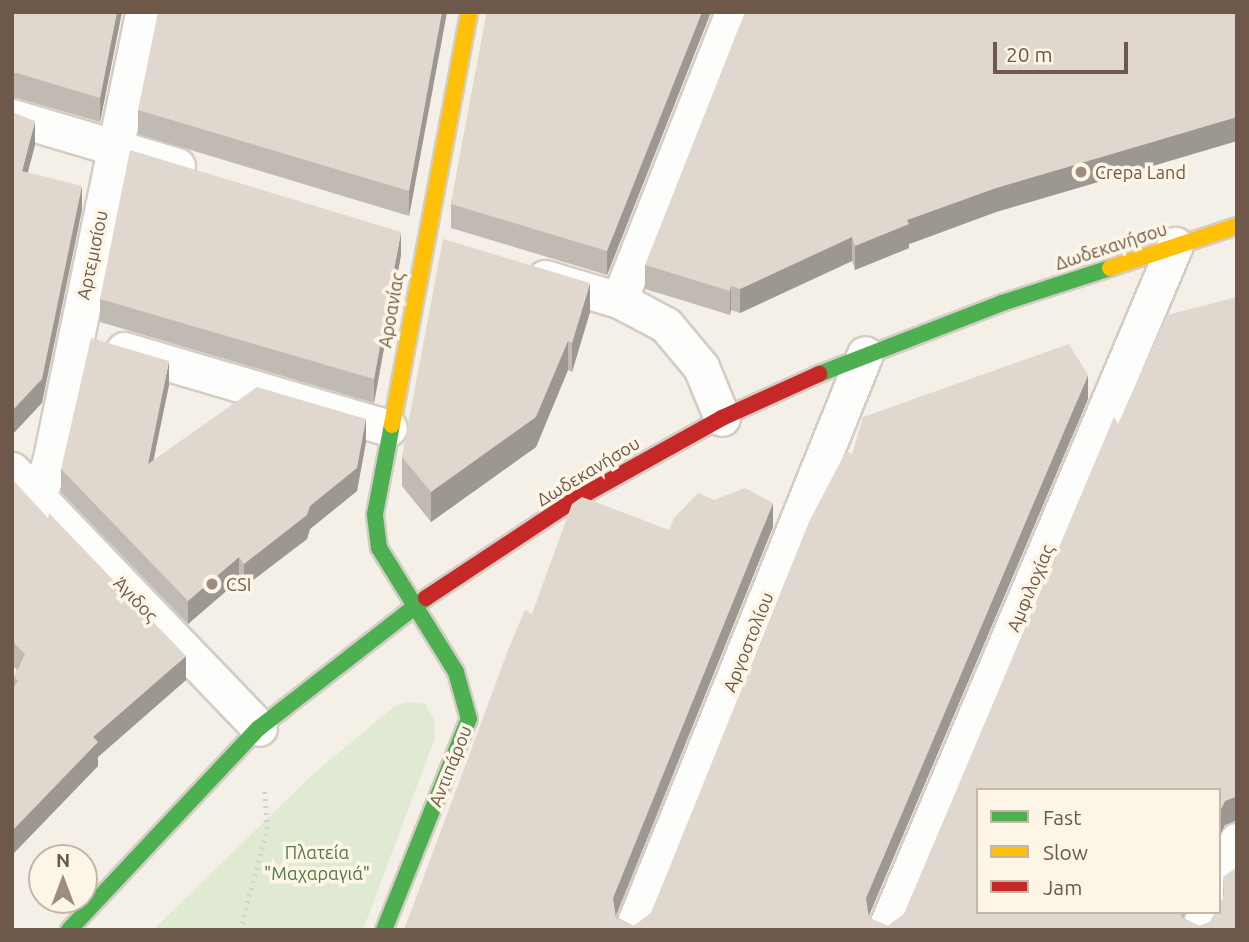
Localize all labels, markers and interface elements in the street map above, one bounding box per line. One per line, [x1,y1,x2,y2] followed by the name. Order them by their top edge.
[997,28,1132,72] scale bar
[1006,42,1053,66] text: 20 m
[1095,161,1186,183] place label: Crepa Land
[1073,164,1089,180] marker: Crepa Land
[72,208,112,302] street label: Αρτεμισίου
[1052,218,1170,274] street label: Δωδεκανήσου
[374,271,408,349] street label: Αροανίας
[532,432,644,510] street label: Δωδεκανήσου
[1002,541,1058,635] street label: Αμφιλοχίας
[109,572,163,626] street label: Άγιδος
[226,573,251,595] place label: CSI
[204,576,220,592] marker: CSI
[718,589,778,695] street label: Αργοστολίου
[424,722,476,810] street label: Αντιπάρου
[976,788,1221,914] legend
[1043,805,1081,829] text: Fast
[1043,840,1088,864] text: Slow
[264,842,370,884] park label: Πλατεία "Μαχαραγιά"
[28,844,98,914] north arrow
[56,849,70,871] text: N
[1043,875,1082,899] text: Jam

